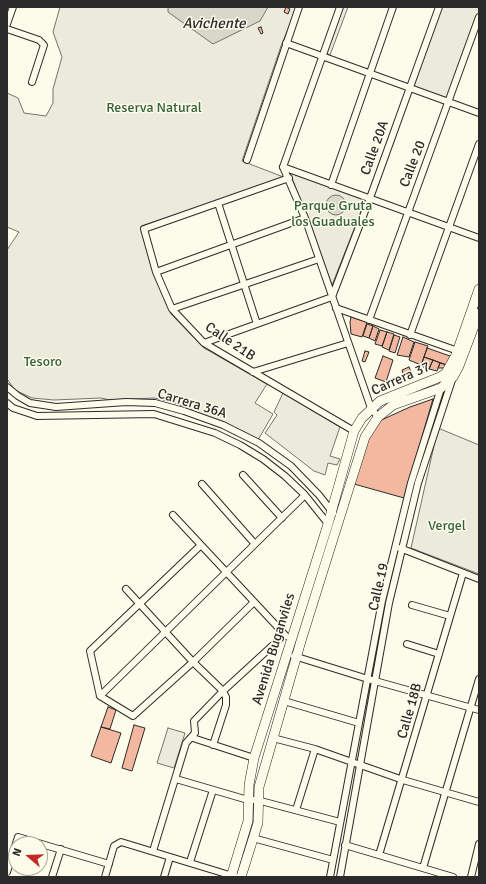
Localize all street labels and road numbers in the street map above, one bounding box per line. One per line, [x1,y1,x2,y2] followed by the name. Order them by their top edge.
[357,118,393,178] street label: Calle 20A
[396,138,430,190] street label: Calle 20
[202,319,258,365] street label: Calle 21B
[369,359,433,399] street label: Carrera 37
[155,386,229,422] street label: Carrera 36A
[365,561,393,613] street label: Calle 19
[249,591,299,707] street label: Avenida Buganviles
[394,681,426,741] street label: Calle 18B

